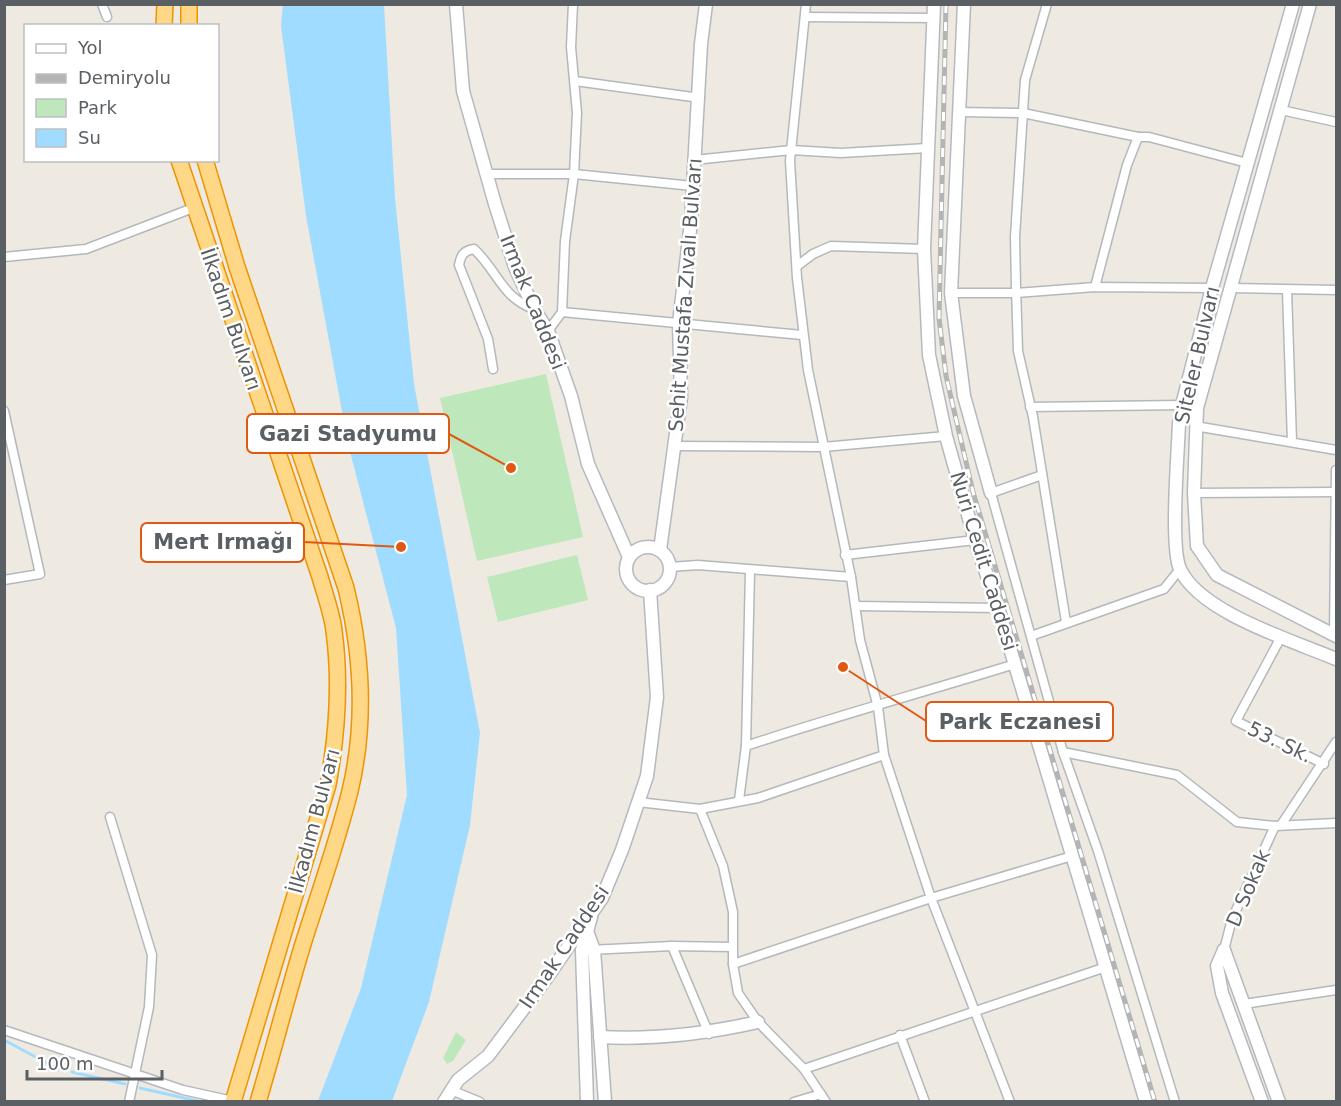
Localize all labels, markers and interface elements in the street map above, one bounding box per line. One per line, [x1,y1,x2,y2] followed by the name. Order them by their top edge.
[24,24,219,162] legend
[77,37,103,58] text: Yol
[78,67,171,88] text: Demiryolu
[78,97,117,118] text: Park
[78,127,101,148] text: Su
[663,157,707,433] street label: Sehit Mustafa Zıvalı Bulvarı
[495,231,571,373] street label: Irmak Caddesi
[195,245,267,393] street label: İlkadım Bulvarı
[1169,284,1225,426] street label: Siteler Bulvarı
[247,414,449,453] callout: Gazi Stadyumu
[259,422,437,446] text: Gazi Stadyumu
[945,468,1023,654] street label: Nuri Cedit Caddesi
[141,523,304,562] callout: Mert Irmağı
[153,530,293,554] text: Mert Irmağı
[926,702,1113,741] callout: Park Eczanesi
[939,710,1101,734] text: Park Eczanesi
[1244,716,1316,768] street label: 53. Sk.
[283,746,345,896] street label: İlkadım Bulvarı
[1221,845,1275,930] street label: D Sokak
[514,881,614,1013] street label: Irmak Caddesi
[27,1043,162,1081] scale bar
[36,1053,94,1074] text: 100 m

